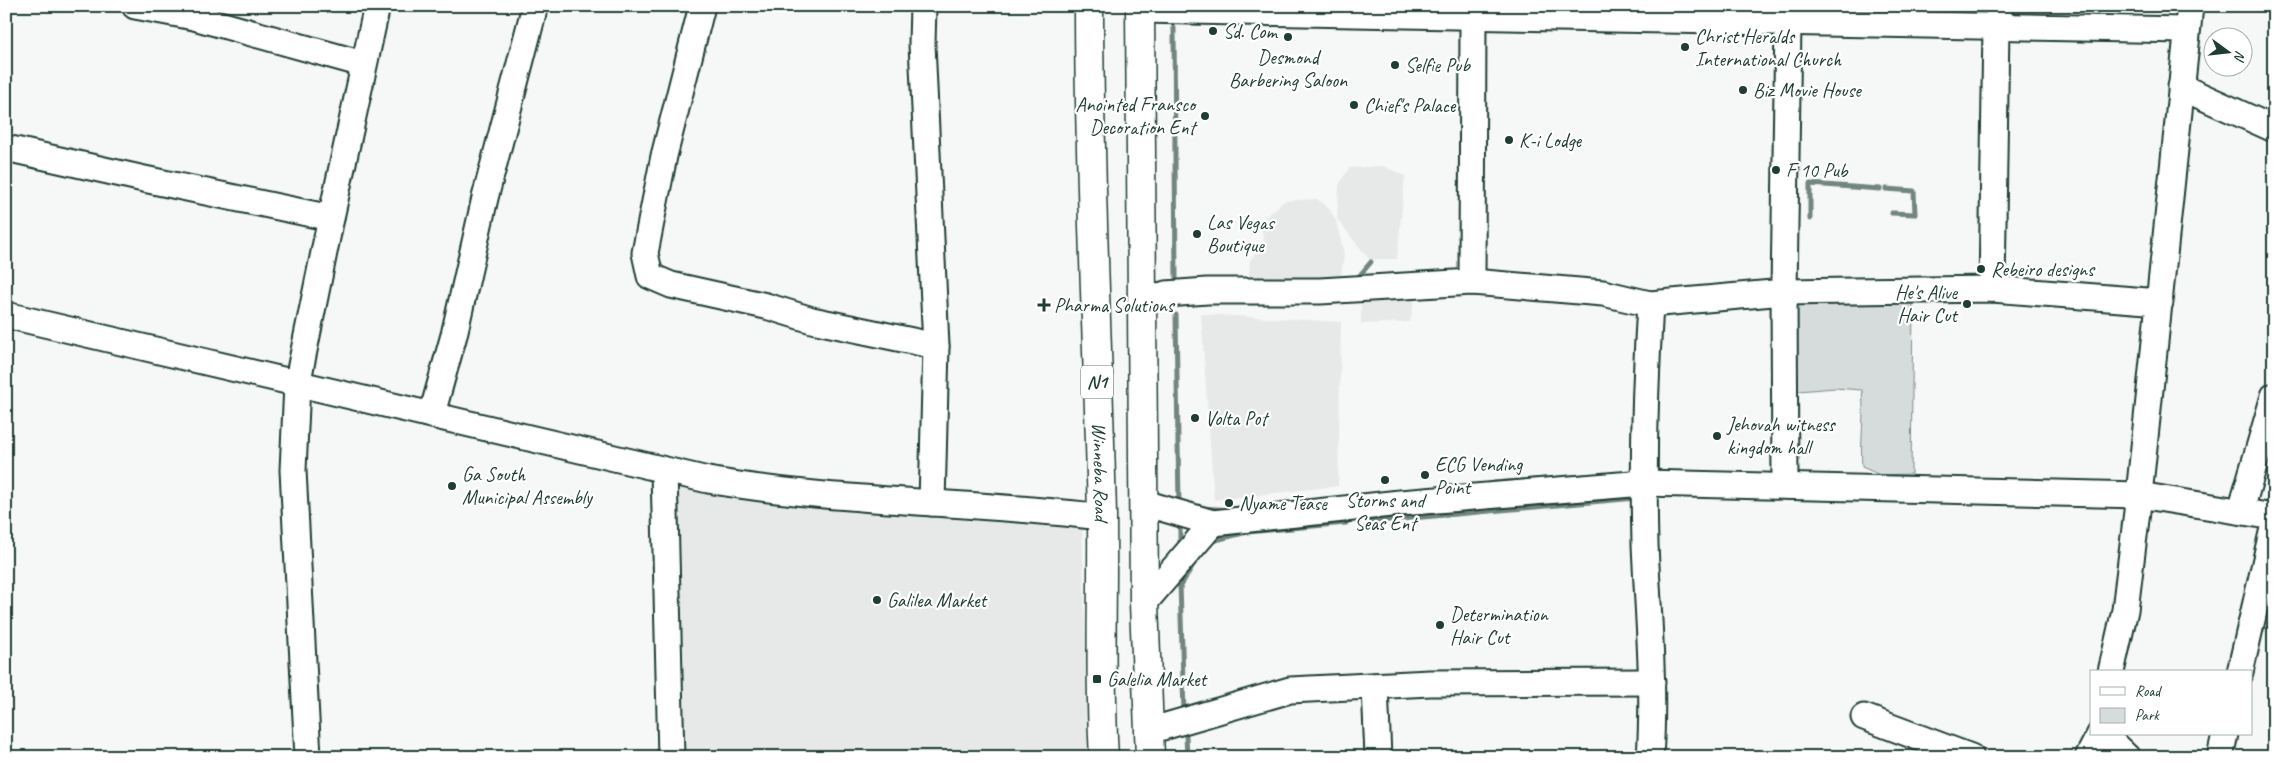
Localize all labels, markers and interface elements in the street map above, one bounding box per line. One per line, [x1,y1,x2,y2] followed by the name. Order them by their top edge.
[1223,19,1278,44] place label: Sd. Com
[1695,24,1842,72] place label: Christ Heralds International Church
[1207,25,1219,37] marker: Sd. Com
[2202,28,2252,78] north arrow
[1282,31,1294,43] marker: Desmond Barbering Saloon
[1679,41,1691,53] marker: Christ Heralds International Church
[1229,45,1348,93] place label: Desmond Barbering Saloon
[2230,49,2249,64] text: N
[1405,53,1471,78] place label: Selfie Pub
[1389,59,1401,71] marker: Selfie Pub
[1753,78,1862,103] place label: Biz Movie House
[1737,84,1749,96] marker: Biz Movie House
[1076,92,1198,140] place label: Anointed Fransco Decoration Ent
[1364,93,1457,118] place label: Chief's Palace
[1348,99,1360,111] marker: Chief's Palace
[1199,110,1211,122] marker: Anointed Fransco Decoration Ent
[1519,128,1583,153] place label: K-i Lodge
[1503,134,1515,146] marker: K-i Lodge
[1786,158,1849,183] place label: F 10 Pub
[1770,164,1782,176] marker: F 10 Pub
[1207,210,1276,258] place label: Las Vegas Boutique
[1191,228,1203,240] marker: Las Vegas Boutique
[1991,257,2096,282] place label: Rebeiro designs
[1975,263,1987,275] marker: Rebeiro designs
[1895,280,1959,328] place label: He's Alive Hair Cut
[1054,293,1176,318] place label: Pharma Solutions
[1961,298,1973,310] marker: He's Alive Hair Cut
[1038,299,1050,311] marker: Pharma Solutions
[1081,366,1113,398] road number: N1
[1205,406,1270,431] place label: Volta Pot
[1189,412,1201,424] marker: Volta Pot
[1726,412,1837,460] place label: Jehovah witness kingdom hall
[1087,422,1115,524] street label: Winneba Road
[1711,430,1723,442] marker: Jehovah witness kingdom hall
[1435,452,1523,500] place label: ECG Vending Point
[462,462,594,510] place label: Ga South Municipal Assembly
[1419,469,1431,481] marker: ECG Vending Point
[1379,474,1391,486] marker: Storms and Seas Ent
[446,480,458,492] marker: Ga South Municipal Assembly
[1346,488,1428,536] place label: Storms and Seas Ent
[1239,491,1328,516] place label: Nyame Tease
[1223,497,1235,509] marker: Nyame Tease
[887,588,988,613] place label: Galilea Market
[871,594,883,606] marker: Galilea Market
[1450,602,1549,650] place label: Determination Hair Cut
[1434,619,1446,631] marker: Determination Hair Cut
[1107,667,1208,692] place label: Galelia Market
[2090,670,2252,736] legend
[1091,673,1103,685] marker: Galelia Market
[2135,682,2162,701] text: Road
[2135,706,2160,725] text: Park

